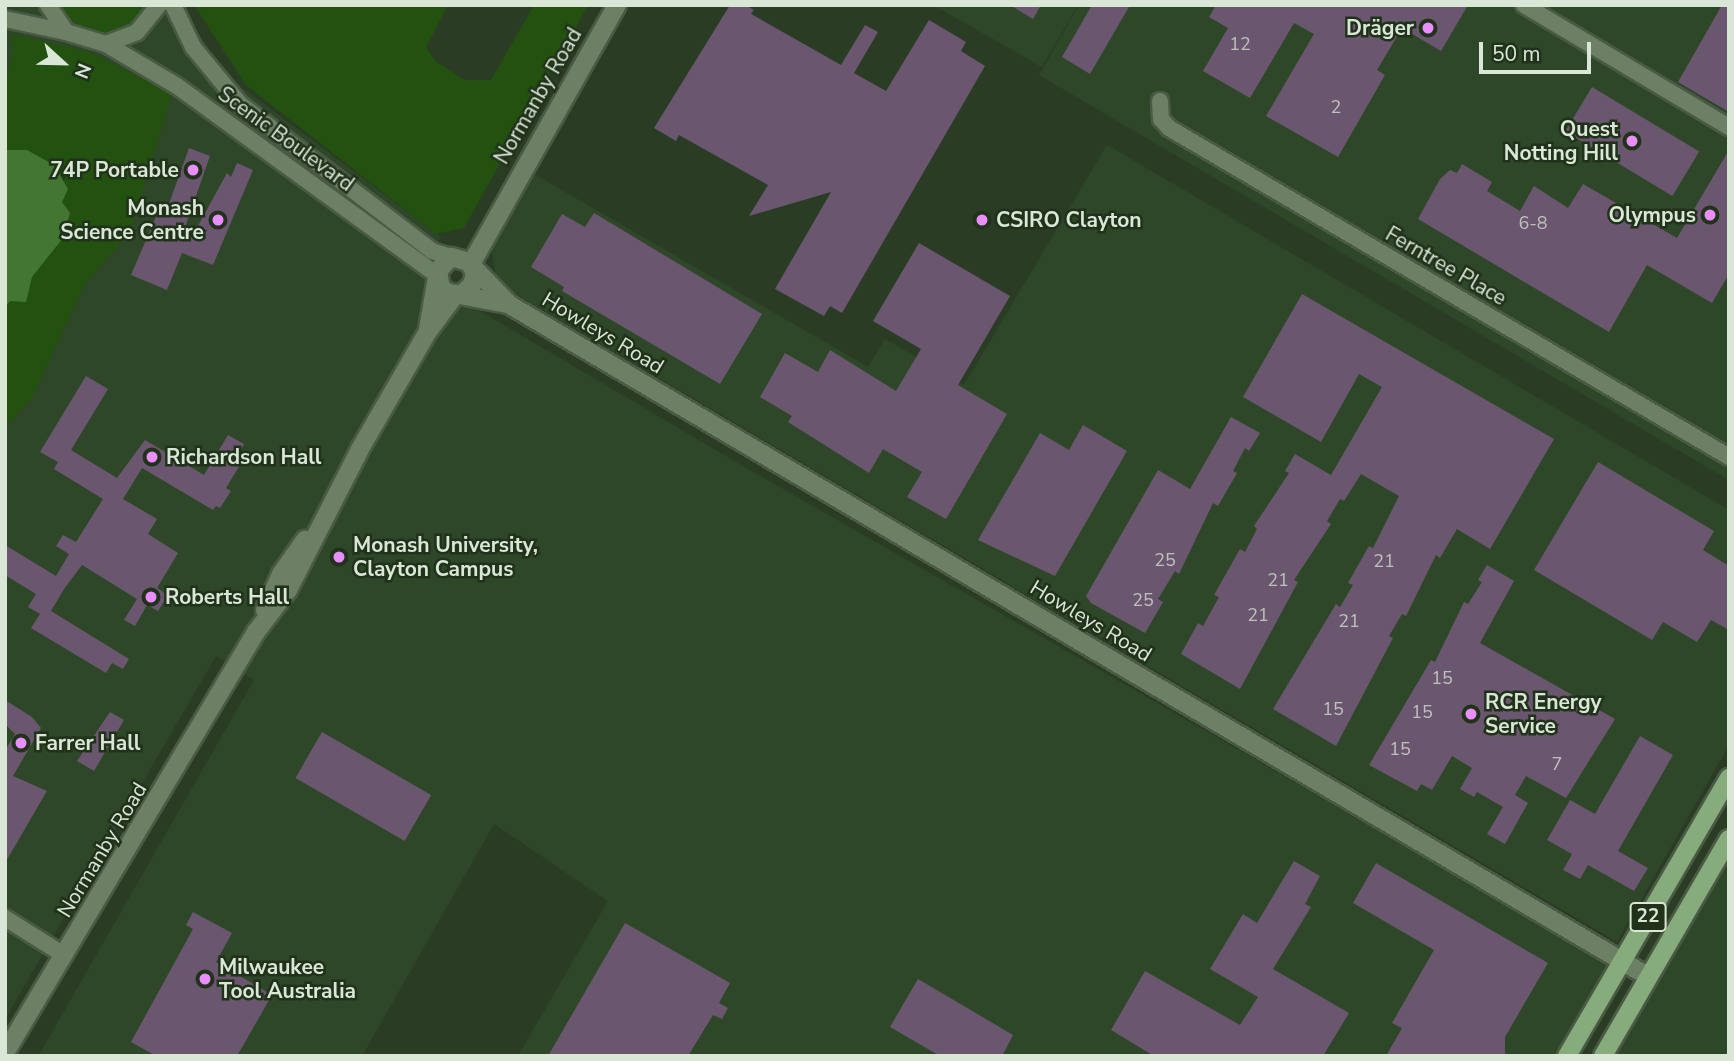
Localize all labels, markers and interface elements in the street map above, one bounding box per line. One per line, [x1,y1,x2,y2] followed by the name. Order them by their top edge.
[1346,15,1414,41] place label: Dräger
[1420,20,1436,36] marker: Dräger
[489,23,587,169] street label: Normanby Road
[28,28,98,98] north arrow
[1482,28,1594,72] scale bar
[1229,33,1251,55] house number: 12
[1492,40,1541,68] text: 50 m
[68,59,97,82] text: N
[213,81,359,197] street label: Scenic Boulevard
[1331,96,1341,118] house number: 2
[1504,116,1618,166] place label: Quest Notting Hill
[1624,133,1640,149] marker: Quest Notting Hill
[50,157,179,183] place label: 74P Portable
[185,162,201,178] marker: 74P Portable
[60,195,204,245] place label: Monash Science Centre
[1609,202,1696,228] place label: Olympus
[996,207,1142,233] place label: CSIRO Clayton
[1702,207,1718,223] marker: Olympus
[210,212,226,228] marker: Monash Science Centre
[974,212,990,228] marker: CSIRO Clayton
[1518,212,1548,234] house number: 6-8
[1381,221,1511,311] street label: Ferntree Place
[538,287,668,379] street label: Howleys Road
[166,444,322,470] place label: Richardson Hall
[144,449,160,465] marker: Richardson Hall
[353,532,538,582] place label: Monash University, Clayton Campus
[331,549,347,565] marker: Monash University, Clayton Campus
[1154,549,1176,571] house number: 25
[1373,550,1395,572] house number: 21
[1267,569,1289,591] house number: 21
[1026,575,1156,667] street label: Howleys Road
[165,584,289,610] place label: Roberts Hall
[143,589,159,605] marker: Roberts Hall
[1132,589,1154,611] house number: 25
[1247,604,1269,626] house number: 21
[1338,610,1360,632] house number: 21
[1431,667,1453,689] house number: 15
[1485,689,1602,739] place label: RCR Energy Service
[1322,698,1344,720] house number: 15
[1411,701,1433,723] house number: 15
[1463,706,1479,722] marker: RCR Energy Service
[35,730,141,756] place label: Farrer Hall
[13,735,29,751] marker: Farrer Hall
[1389,738,1411,760] house number: 15
[1552,753,1562,775] house number: 7
[52,778,152,922] street label: Normanby Road
[1629,902,1667,932] road number: 22
[219,954,356,1004] place label: Milwaukee Tool Australia
[197,971,213,987] marker: Milwaukee Tool Australia

